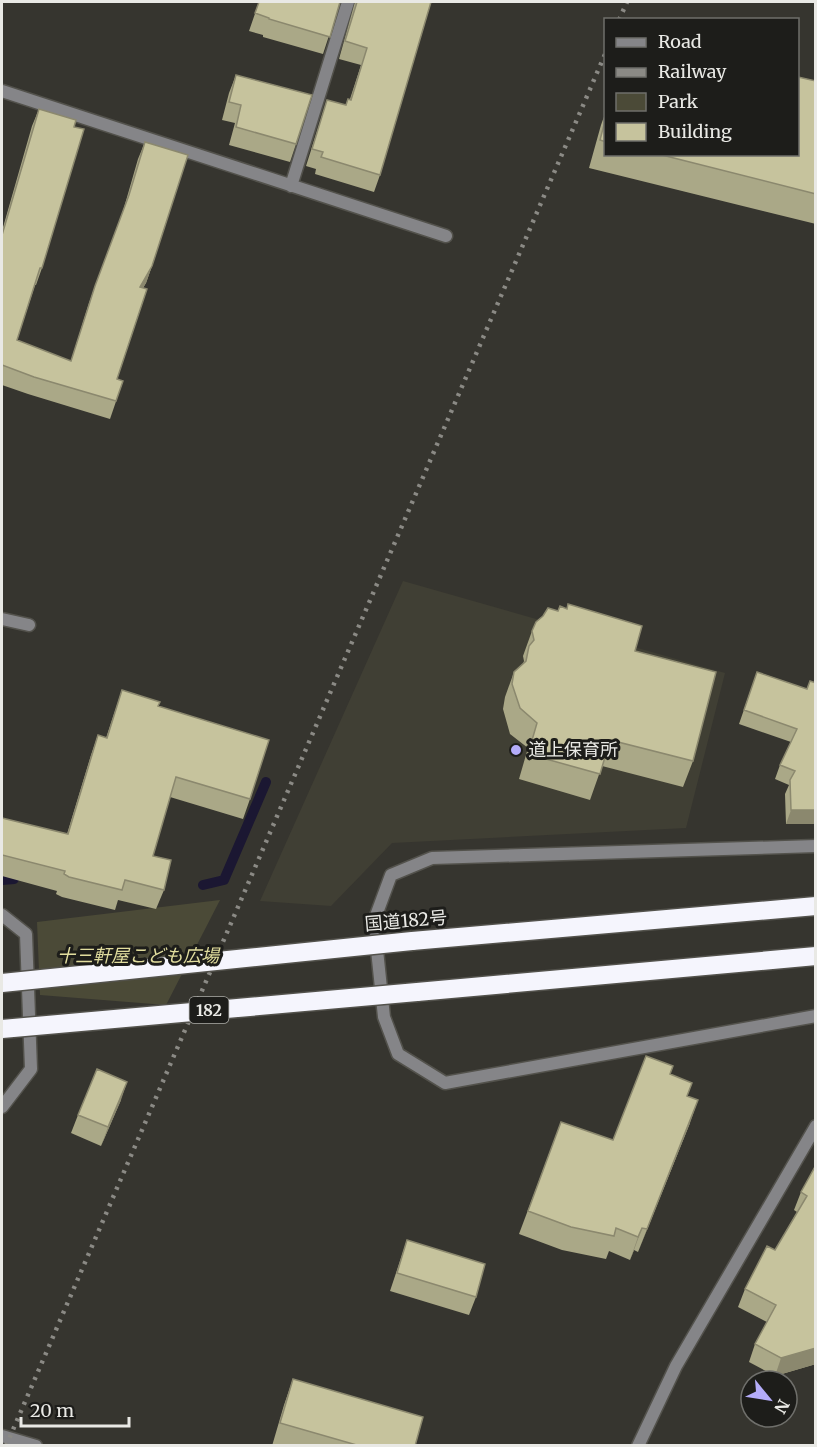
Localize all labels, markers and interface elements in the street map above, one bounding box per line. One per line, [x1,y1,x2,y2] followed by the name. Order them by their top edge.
[604,18,799,156] legend
[658,30,702,53] text: Road
[658,60,727,83] text: Railway
[658,90,699,113] text: Park
[658,120,732,143] text: Building
[528,738,618,761] place label: 道上保育所
[509,743,523,757] marker: 道上保育所
[364,905,448,936] street label: 国道182号
[57,944,221,967] park label: 十三軒屋こども広場
[190,997,228,1023] road number: 182
[739,1369,799,1429] north arrow
[21,1390,129,1428] scale bar
[770,1396,794,1417] text: N
[30,1399,74,1422] text: 20 m

